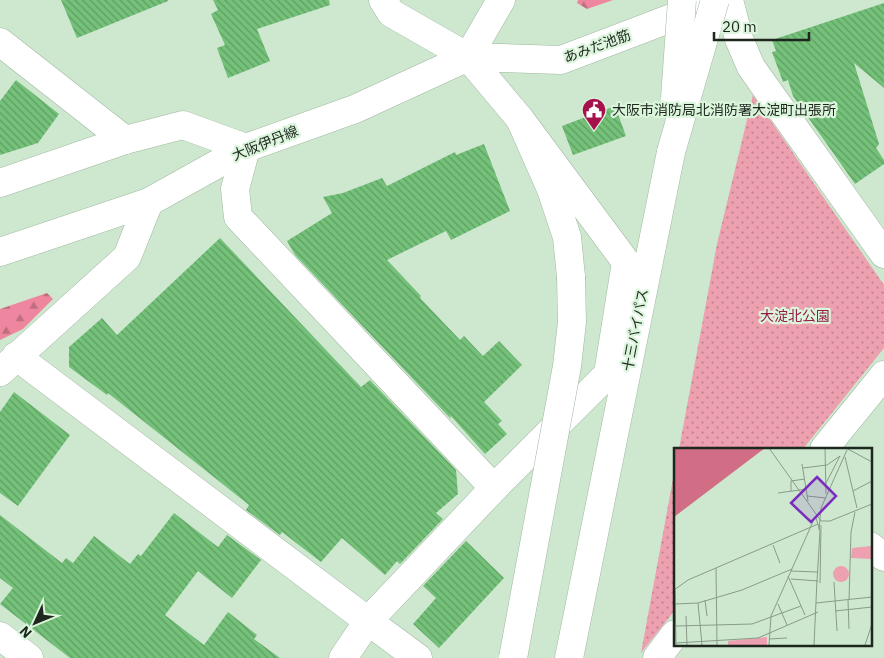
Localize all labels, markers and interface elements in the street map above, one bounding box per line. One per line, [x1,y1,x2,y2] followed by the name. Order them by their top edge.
[714,10,809,42] scale bar
[722,17,757,36] text: 20 m
[561,26,633,66] street label: あみだ池筋
[581,97,607,131] public building icon: 大阪市消防局北消防署大淀町出張所
[612,101,836,119] place label: 大阪市消防局北消防署大淀町出張所
[229,122,301,164] street label: 大阪伊丹線
[618,287,652,373] street label: 十三バイパス
[760,307,830,325] park label: 大淀北公園
[674,448,872,646] inset map
[10,598,60,648] north arrow
[16,622,36,642] text: N

